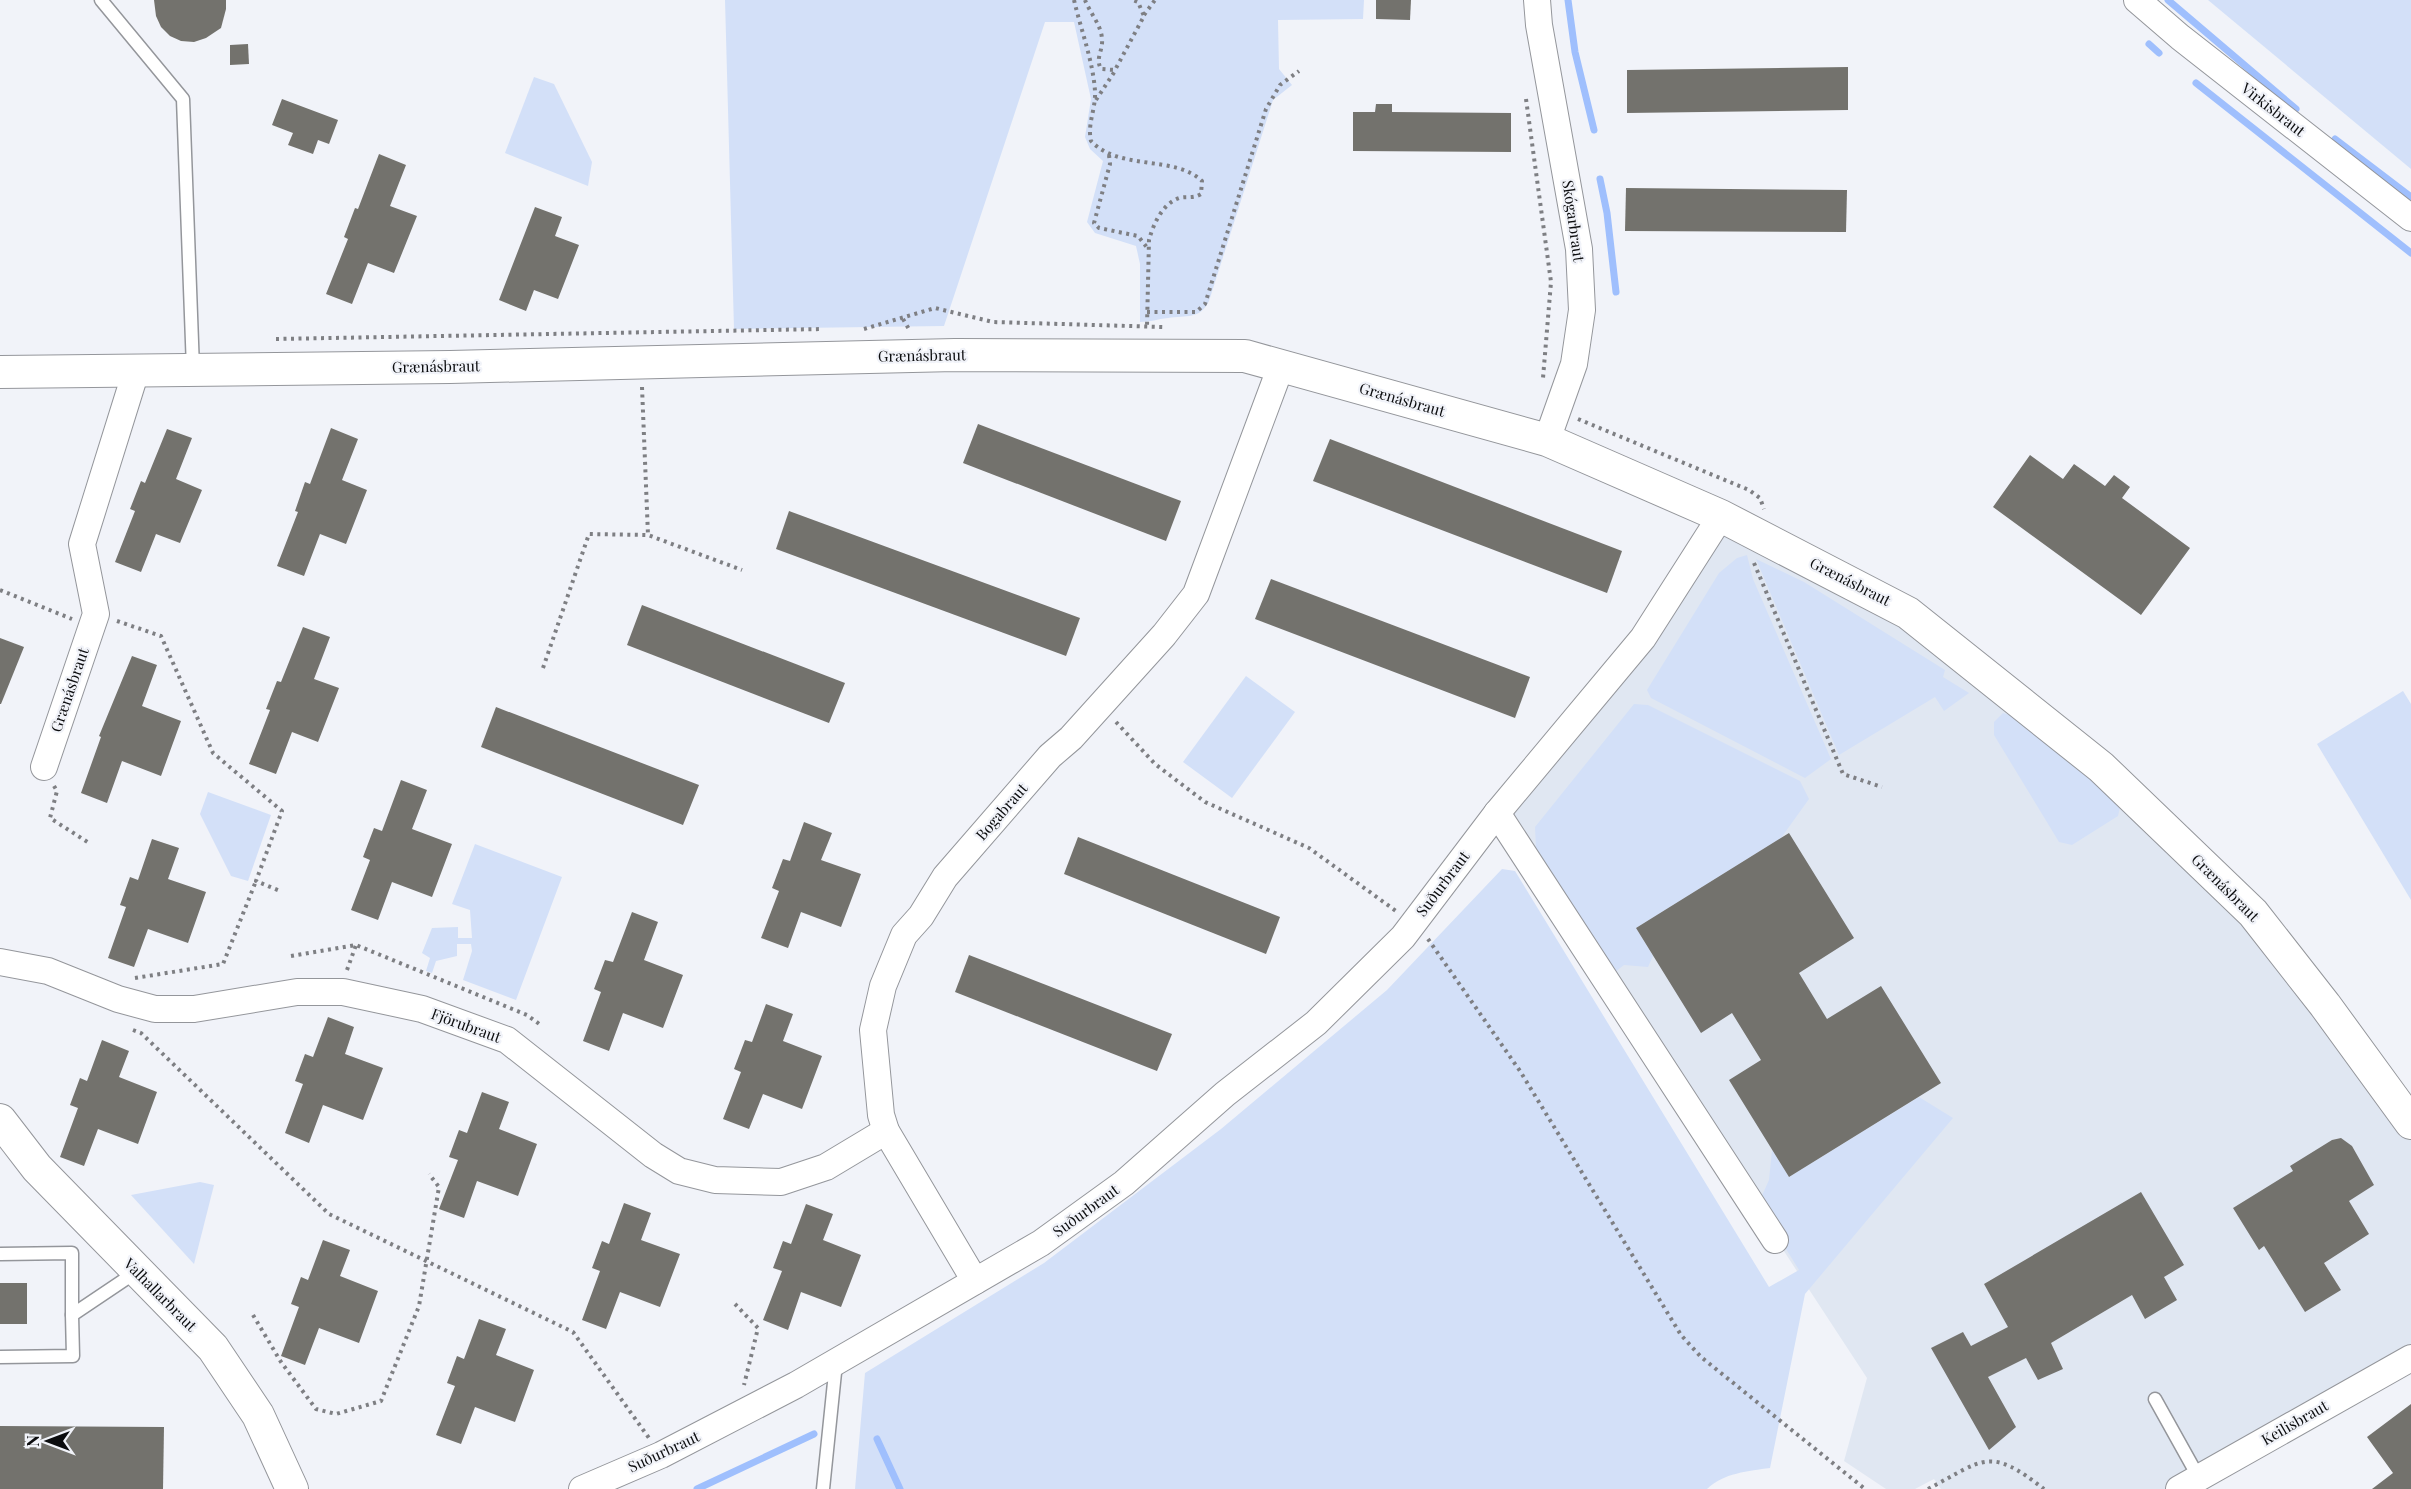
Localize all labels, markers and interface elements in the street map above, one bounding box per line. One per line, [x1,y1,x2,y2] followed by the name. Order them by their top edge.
[2237,77,2310,141] street label: Virkisbraut
[1558,179,1590,264] street label: Skógarbraut
[878,344,967,366] street label: Grænásbraut
[392,355,481,377] street label: Grænásbraut
[1357,377,1448,421] street label: Grænásbraut
[1807,552,1895,610] street label: Grænásbraut
[45,644,93,735] street label: Grænásbraut
[971,778,1032,844] street label: Bogabraut
[1411,846,1474,920] street label: Suðurbraut
[2187,849,2264,926] street label: Grænásbraut
[429,1003,505,1047] street label: Fjörubraut
[1048,1179,1123,1241] street label: Suðurbraut
[119,1253,202,1336] street label: Valhallarbraut
[2258,1395,2332,1449] street label: Keilisbraut
[18,1411,78,1471] north arrow
[625,1426,703,1476] street label: Suðurbraut
[22,1435,43,1447] text: N

